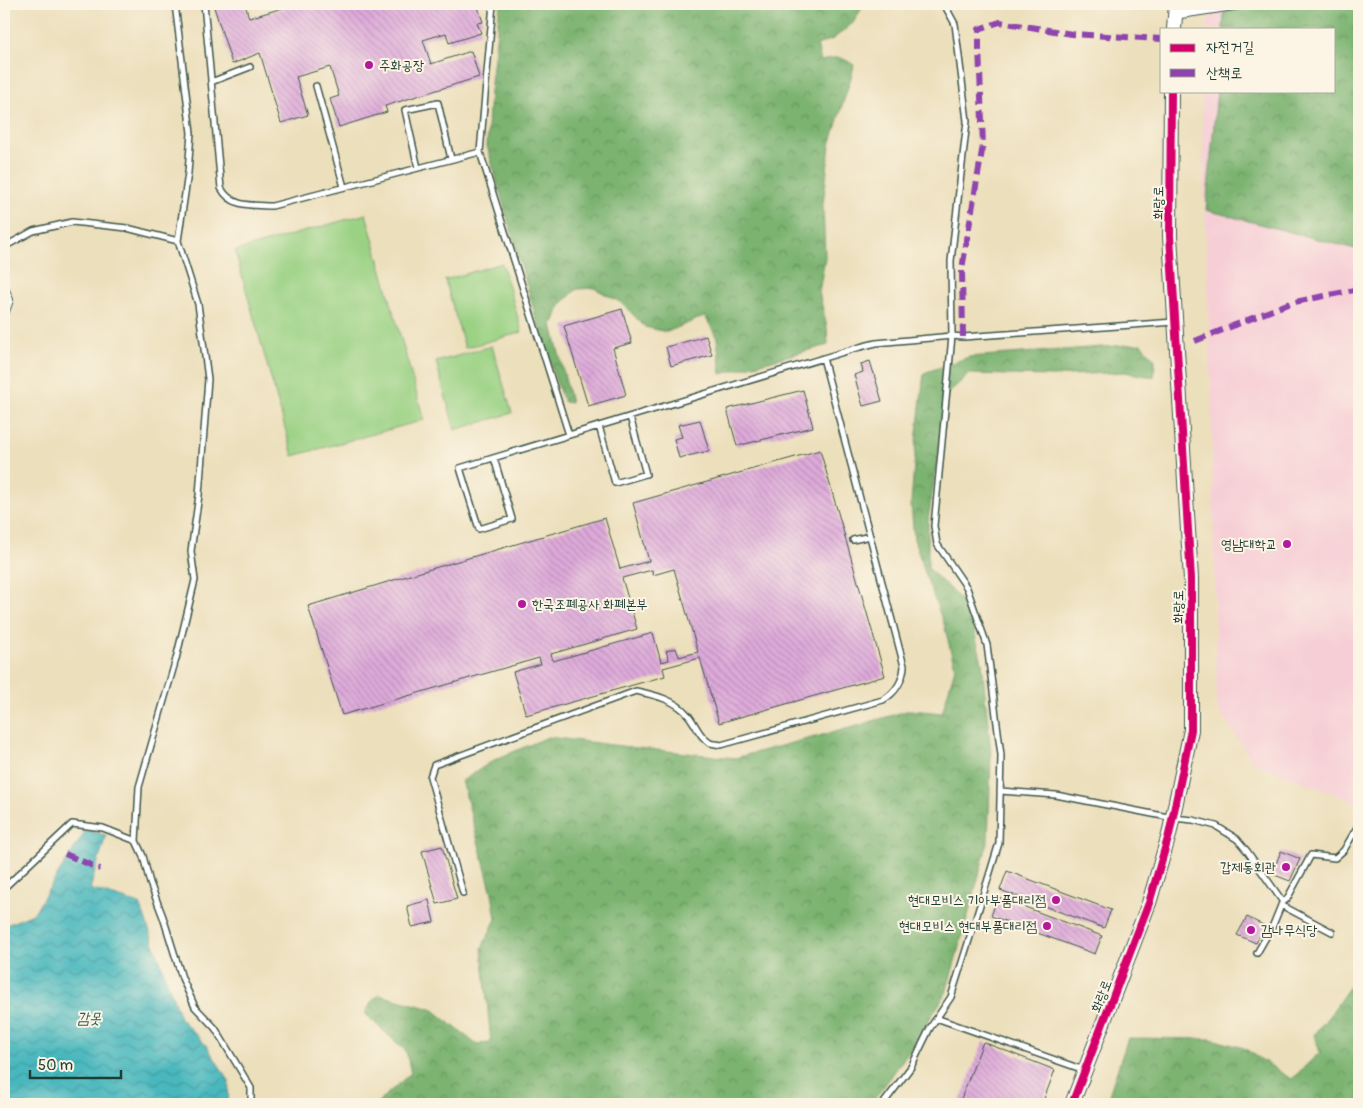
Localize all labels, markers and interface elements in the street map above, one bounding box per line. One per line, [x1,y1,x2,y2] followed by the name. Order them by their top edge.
[1160,28,1336,92] legend
[1206,38,1254,57] text: 자전거길
[379,57,425,74] place label: 주화공장
[363,59,375,71] marker: 주화공장
[1206,64,1242,83] text: 산책로
[1150,186,1167,220] street label: 화랑로
[1221,536,1277,553] place label: 영남대학교
[1281,538,1293,550] marker: 영남대학교
[1170,590,1187,624] street label: 화랑로
[532,596,648,613] place label: 한국조폐공사 화폐본부
[516,598,528,610] marker: 한국조폐공사 화폐본부
[1220,859,1276,876] place label: 갑제동회관
[1280,861,1292,873] marker: 갑제동회관
[908,892,1046,909] place label: 현대모비스 기아부품대리점
[1050,894,1062,906] marker: 현대모비스 기아부품대리점
[899,918,1037,935] place label: 현대모비스 현대부품대리점
[1041,920,1053,932] marker: 현대모비스 현대부품대리점
[1261,922,1318,939] place label: 감나무식당
[1245,924,1257,936] marker: 감나무식당
[1087,977,1115,1015] street label: 화랑로
[77,1009,102,1028] water label: 감못
[30,1048,121,1080] scale bar
[38,1056,73,1075] text: 50 m

